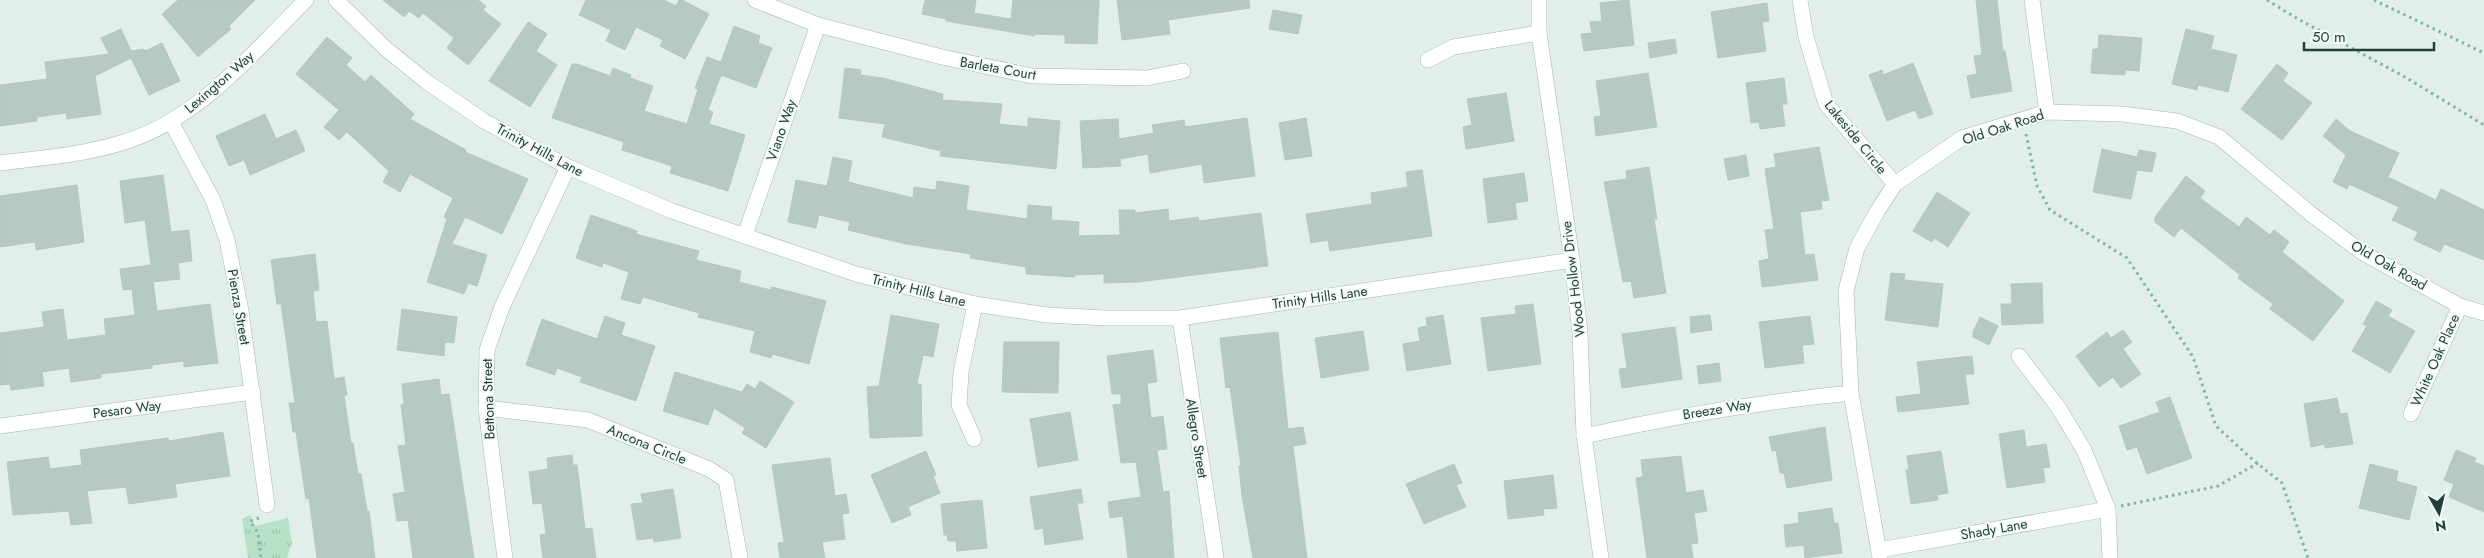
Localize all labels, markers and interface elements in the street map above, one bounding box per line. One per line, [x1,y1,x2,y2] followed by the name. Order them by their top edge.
[2304,20,2434,52] scale bar
[2312,26,2346,48] text: 50 m
[180,46,259,118] street label: Lexington Way
[958,51,1038,85] street label: Barleta Court
[761,96,801,164] street label: Viano Way
[1820,96,1892,178] street label: Lakeside Circle
[1960,104,2046,150] street label: Old Oak Road
[493,119,587,181] street label: Trinity Hills Lane
[1556,220,1590,338] street label: Wood Hollow Drive
[2347,235,2431,295] street label: Old Oak Road
[222,268,256,347] street label: Pienza Street
[870,269,968,311] street label: Trinity Hills Lane
[1271,280,1369,314] street label: Trinity Hills Lane
[2406,311,2464,409] street label: White Oak Place
[477,358,499,440] street label: Bettona Street
[1681,394,1754,424] street label: Breeze Way
[92,395,163,423] street label: Pesaro Way
[1181,397,1213,480] street label: Allegro Street
[604,419,690,469] street label: Ancona Circle
[2414,488,2464,538] north arrow
[1959,513,2029,545] street label: Shady Lane
[2434,515,2448,537] text: N

